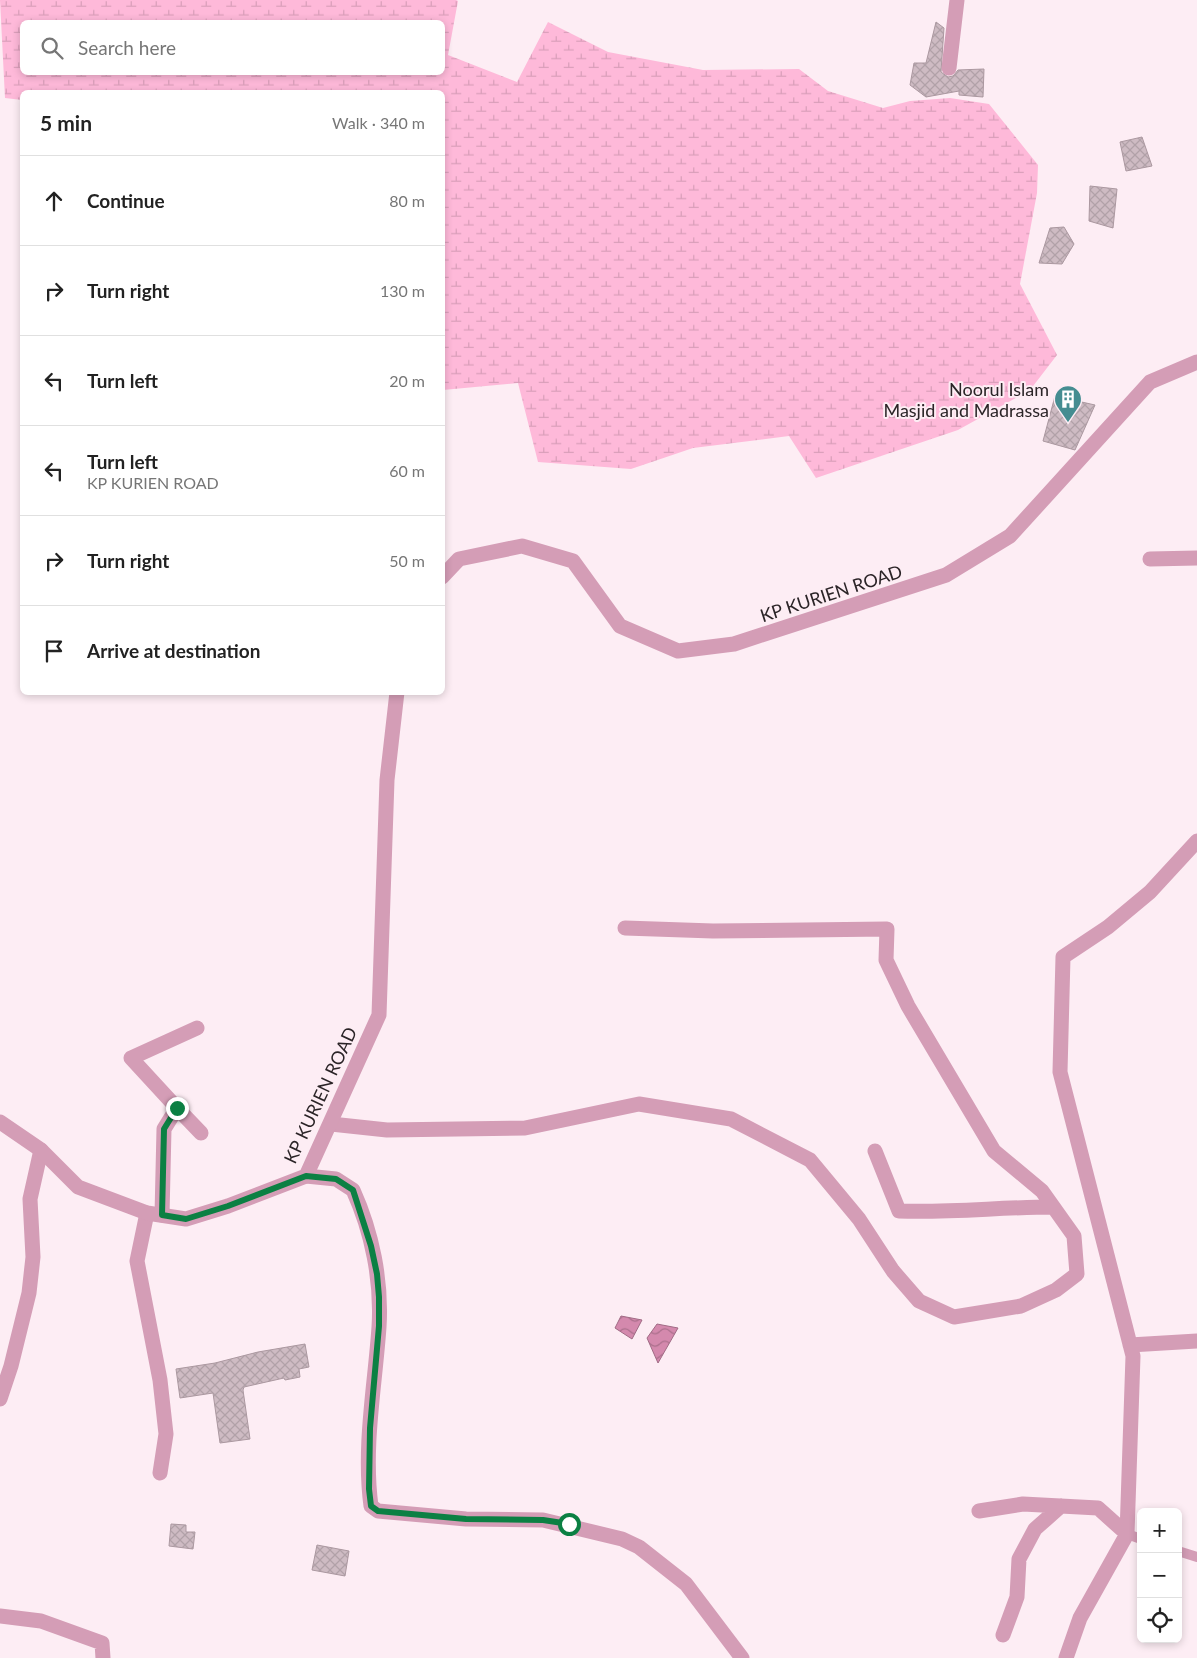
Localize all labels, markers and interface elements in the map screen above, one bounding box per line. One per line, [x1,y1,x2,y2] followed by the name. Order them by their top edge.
[20,20,445,75] search box
[38,34,66,62] icon: search
[78,36,176,59] text: Search here
[40,110,92,135] text: 5 min
[332,113,425,132] text: Walk · 340 m
[40,187,68,215] icon: ahead
[87,189,165,212] text: Continue
[389,191,425,210] text: 80 m
[40,277,68,305] icon: right
[87,279,169,302] text: Turn right
[380,281,425,300] text: 130 m
[40,367,68,395] icon: left
[87,369,158,392] text: Turn left
[389,371,425,390] text: 20 m
[883,378,1049,421] place label: Noorul Islam Masjid and Madrassa
[1053,384,1083,423] building icon: Noorul Islam Masjid and Madrassa
[87,450,158,473] text: Turn left
[40,457,68,485] icon: left
[389,461,425,480] text: 60 m
[87,473,219,492] text: KP KURIEN ROAD
[40,547,68,575] icon: right
[87,549,169,572] text: Turn right
[389,551,425,570] text: 50 m
[757,560,905,626] street label: KP KURIEN ROAD
[40,637,68,665] icon: arrive
[87,639,260,662] text: Arrive at destination
[279,1023,361,1167] street label: KP KURIEN ROAD
[166,1097,189,1120] route end
[1137,1508,1182,1643] map controls
[1137,1508,1182,1553] button: +
[558,1513,581,1536] route start
[1137,1553,1182,1598] button: −
[1137,1598,1182,1643] button: locate

